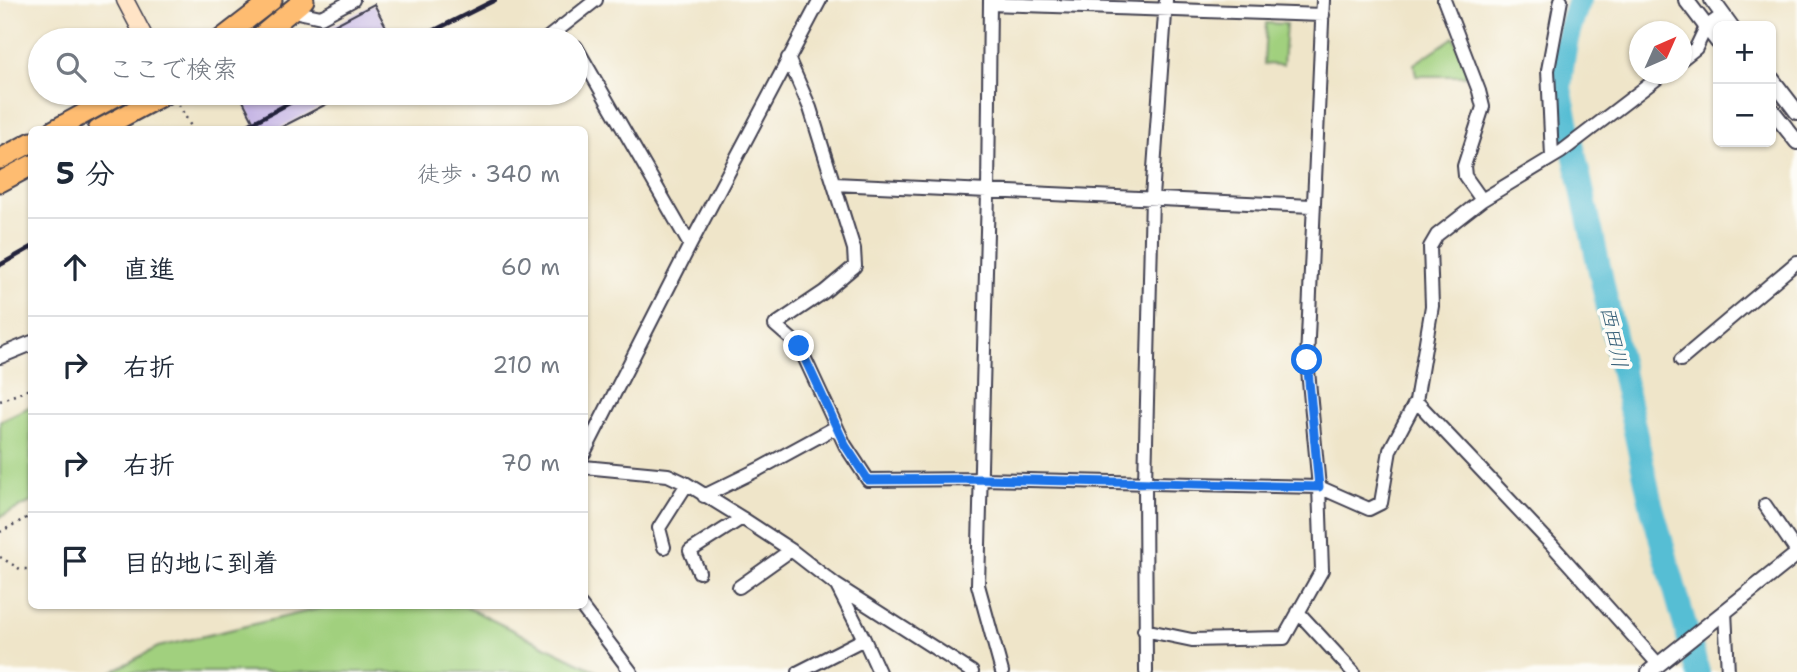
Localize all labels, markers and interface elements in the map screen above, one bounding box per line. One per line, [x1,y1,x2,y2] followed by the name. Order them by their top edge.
[1629,21,1692,84] north arrow
[1713,21,1776,147] map controls
[1713,21,1776,84] button: +
[28,28,588,105] search box
[52,48,90,86] icon: search
[108,51,238,86] text: ここで検索
[1713,84,1776,147] button: −
[56,153,115,194] text: 5 分
[417,159,560,189] text: 徒歩 · 340 m
[56,248,94,286] icon: ahead
[123,251,175,286] text: 直進
[501,252,560,282] text: 60 m
[1594,303,1634,371] water label: 西田川
[783,330,814,361] route end
[1291,344,1322,375] route start
[56,346,94,384] icon: right
[123,349,175,384] text: 右折
[492,350,560,380] text: 210 m
[56,444,94,482] icon: right
[123,447,175,482] text: 右折
[501,448,560,478] text: 70 m
[56,542,94,580] icon: arrive
[123,545,279,580] text: 目的地に到着

